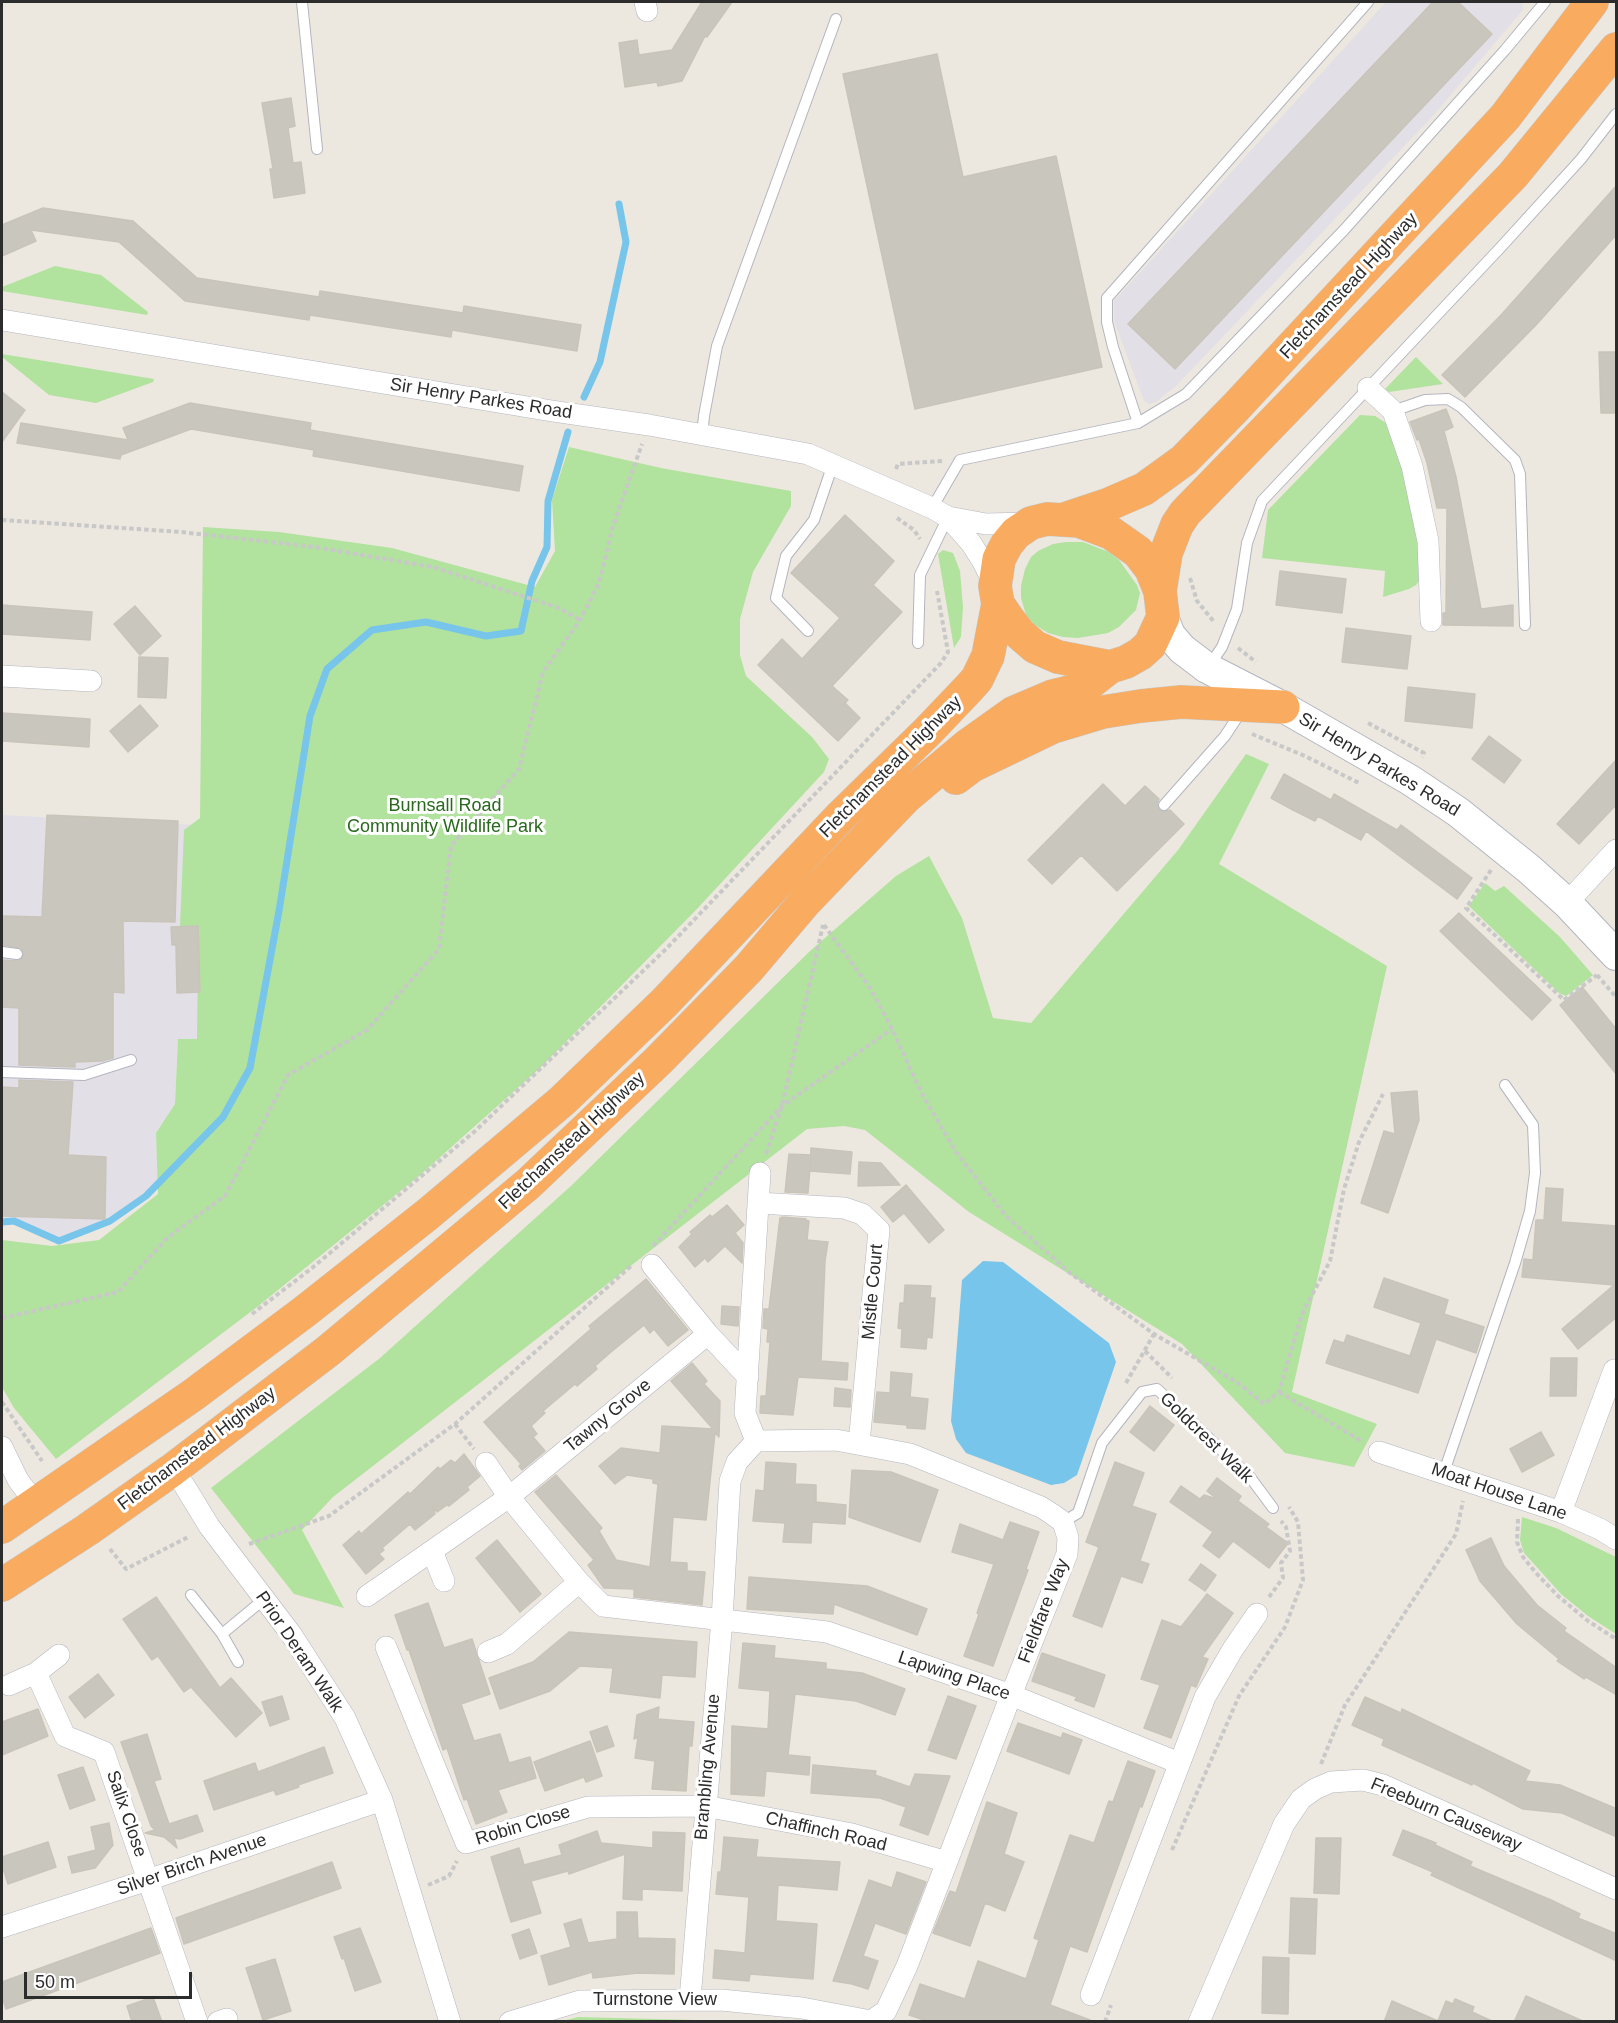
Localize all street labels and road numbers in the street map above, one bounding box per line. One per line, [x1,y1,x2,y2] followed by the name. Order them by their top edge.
[1276,208,1422,364] street label: Fletchamstead Highway
[388,374,574,424] street label: Sir Henry Parkes Road
[815,691,967,843] street label: Fletchamstead Highway
[1295,708,1463,822] street label: Sir Henry Parkes Road
[494,1068,650,1214] street label: Fletchamstead Highway
[858,1243,888,1341] street label: Mistle Court
[560,1375,656,1457] street label: Tawny Grove
[114,1383,280,1515] street label: Fletchamstead Highway
[1155,1388,1257,1488] street label: Goldcrest Walk
[1428,1459,1570,1525] street label: Moat House Lane
[1014,1556,1074,1666] street label: Fieldfare Way
[251,1587,347,1717] street label: Prior Deram Walk
[895,1647,1013,1705] street label: Lapwing Place
[691,1693,725,1841] street label: Brambling Avenue
[101,1768,151,1860] street label: Salix Close
[1367,1773,1525,1857] street label: Freeburn Causeway
[473,1801,573,1851] street label: Robin Close
[763,1808,889,1856] street label: Chaffinch Road
[114,1829,270,1901] street label: Silver Birch Avenue
[593,1989,717,2011] street label: Turnstone View

